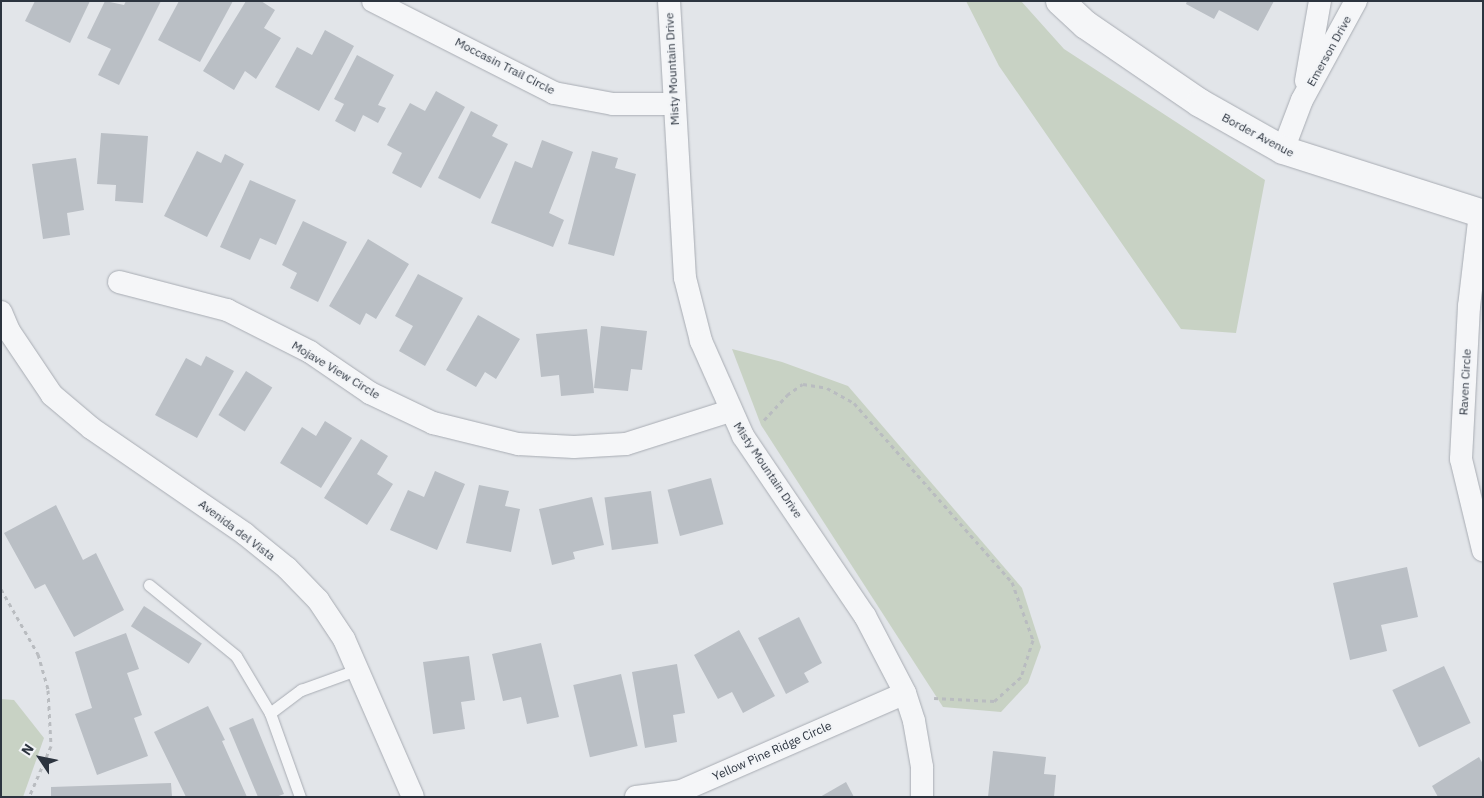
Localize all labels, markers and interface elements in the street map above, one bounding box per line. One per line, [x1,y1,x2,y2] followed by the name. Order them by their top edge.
[662,12,682,126] street label: Misty Mountain Drive
[1304,13,1354,89] street label: Emerson Drive
[453,35,557,97] street label: Moccasin Trail Circle
[1219,110,1297,160] street label: Border Avenue
[289,338,383,402] street label: Mojave View Circle
[1456,348,1474,416] street label: Raven Circle
[731,419,805,521] street label: Misty Mountain Drive
[196,497,278,563] street label: Avenida del Vista
[710,718,834,784] street label: Yellow Pine Ridge Circle
[15,733,65,783] north arrow
[17,740,38,759] text: N

